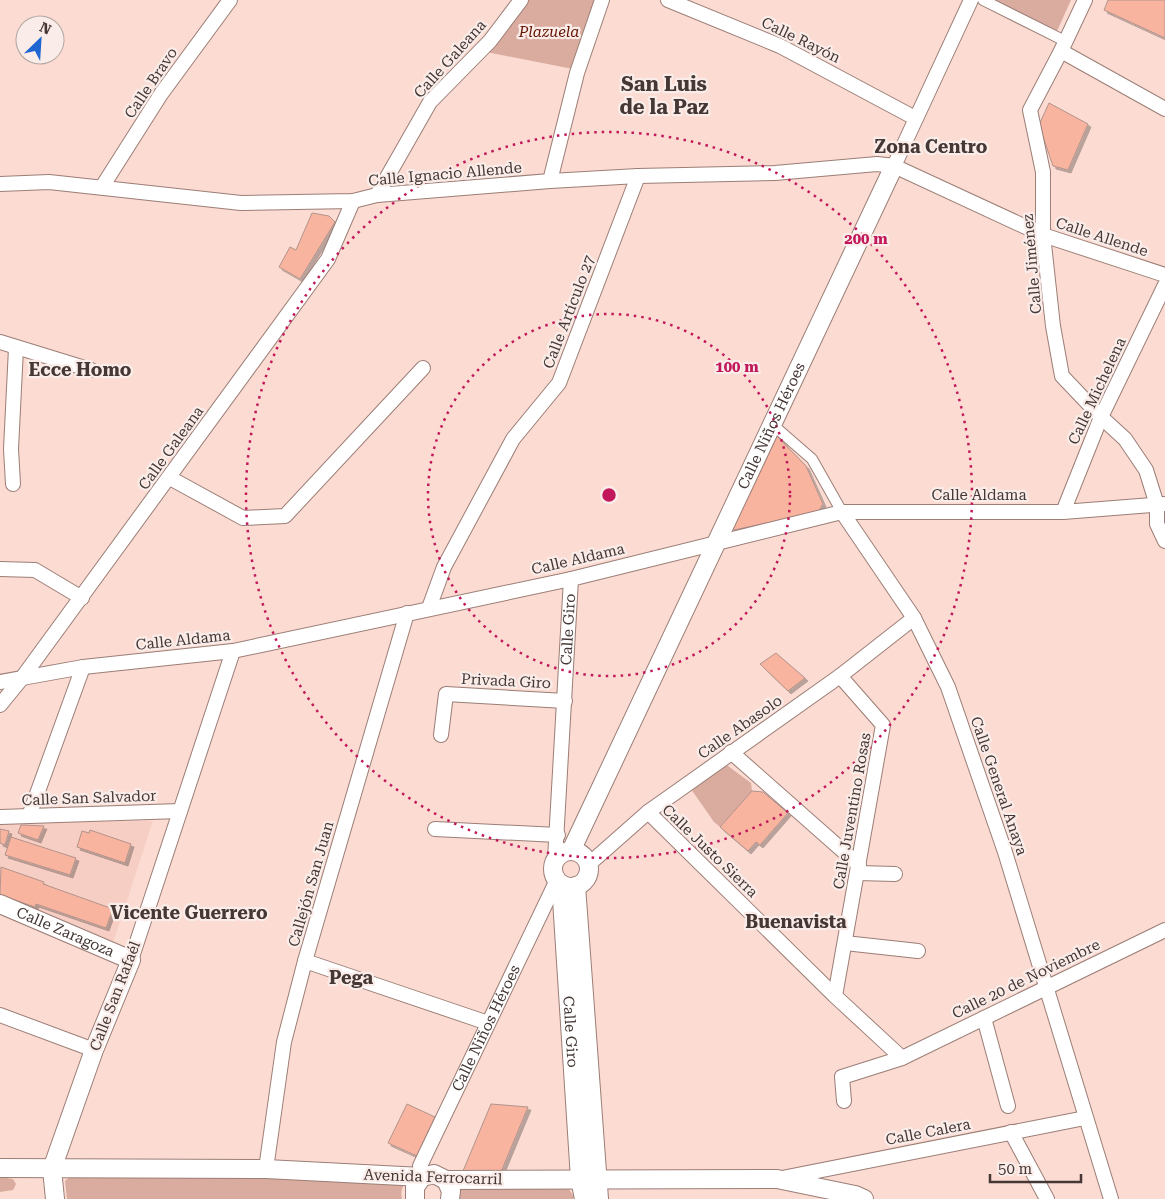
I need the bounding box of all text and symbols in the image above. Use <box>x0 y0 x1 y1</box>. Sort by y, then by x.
street label: Calle Rayón <box>759 13 844 67</box>
north arrow <box>15 15 65 65</box>
street label: Calle Galeana <box>410 16 490 102</box>
text: N <box>37 19 54 38</box>
park label: Plazuela <box>518 23 579 41</box>
street label: Calle Bravo <box>121 44 181 122</box>
district label: San Luis de la Paz <box>619 72 709 119</box>
district label: Zona Centro <box>875 136 988 157</box>
street label: Calle Ignacio Allende <box>368 158 522 190</box>
street label: Calle Jiménez <box>1019 213 1045 315</box>
street label: Calle Allende <box>1054 214 1150 260</box>
text: 200 m <box>844 230 888 248</box>
street label: Calle Artículo 27 <box>539 253 599 371</box>
street label: Calle Michelena <box>1064 335 1130 447</box>
text: 100 m <box>715 358 759 376</box>
district label: Ecce Homo <box>29 359 132 380</box>
street label: Calle Niños Héroes <box>734 360 809 492</box>
street label: Calle Galeana <box>135 403 207 493</box>
centre of rings <box>600 486 618 504</box>
street label: Calle Aldama <box>931 486 1027 504</box>
street label: Calle Aldama <box>530 540 626 578</box>
street label: Calle Giro <box>557 593 579 666</box>
street label: Calle Aldama <box>135 626 231 654</box>
street label: Privada Giro <box>461 670 551 692</box>
street label: Calle Abasolo <box>694 691 786 763</box>
street label: Calle General Anaya <box>967 714 1031 858</box>
street label: Calle Juventino Rosas <box>829 731 875 891</box>
street label: Calle San Salvador <box>21 787 157 809</box>
street label: Calle Justo Sierra <box>658 801 762 901</box>
street label: Callejón San Juan <box>284 819 338 949</box>
district label: Vicente Guerrero <box>110 902 268 923</box>
street label: Calle Zaragoza <box>14 903 117 961</box>
district label: Buenavista <box>745 911 847 932</box>
street label: Calle 20 de Noviembre <box>949 935 1103 1023</box>
street label: Calle San Rafaél <box>86 938 144 1053</box>
street label: Calle Niños Héroes <box>448 962 524 1094</box>
district label: Pega <box>329 967 373 988</box>
street label: Calle Giro <box>559 995 582 1068</box>
street label: Calle Calera <box>884 1115 972 1149</box>
scale bar <box>990 1152 1081 1184</box>
text: 50 m <box>998 1160 1033 1178</box>
street label: Avenida Ferrocarril <box>363 1166 503 1188</box>

